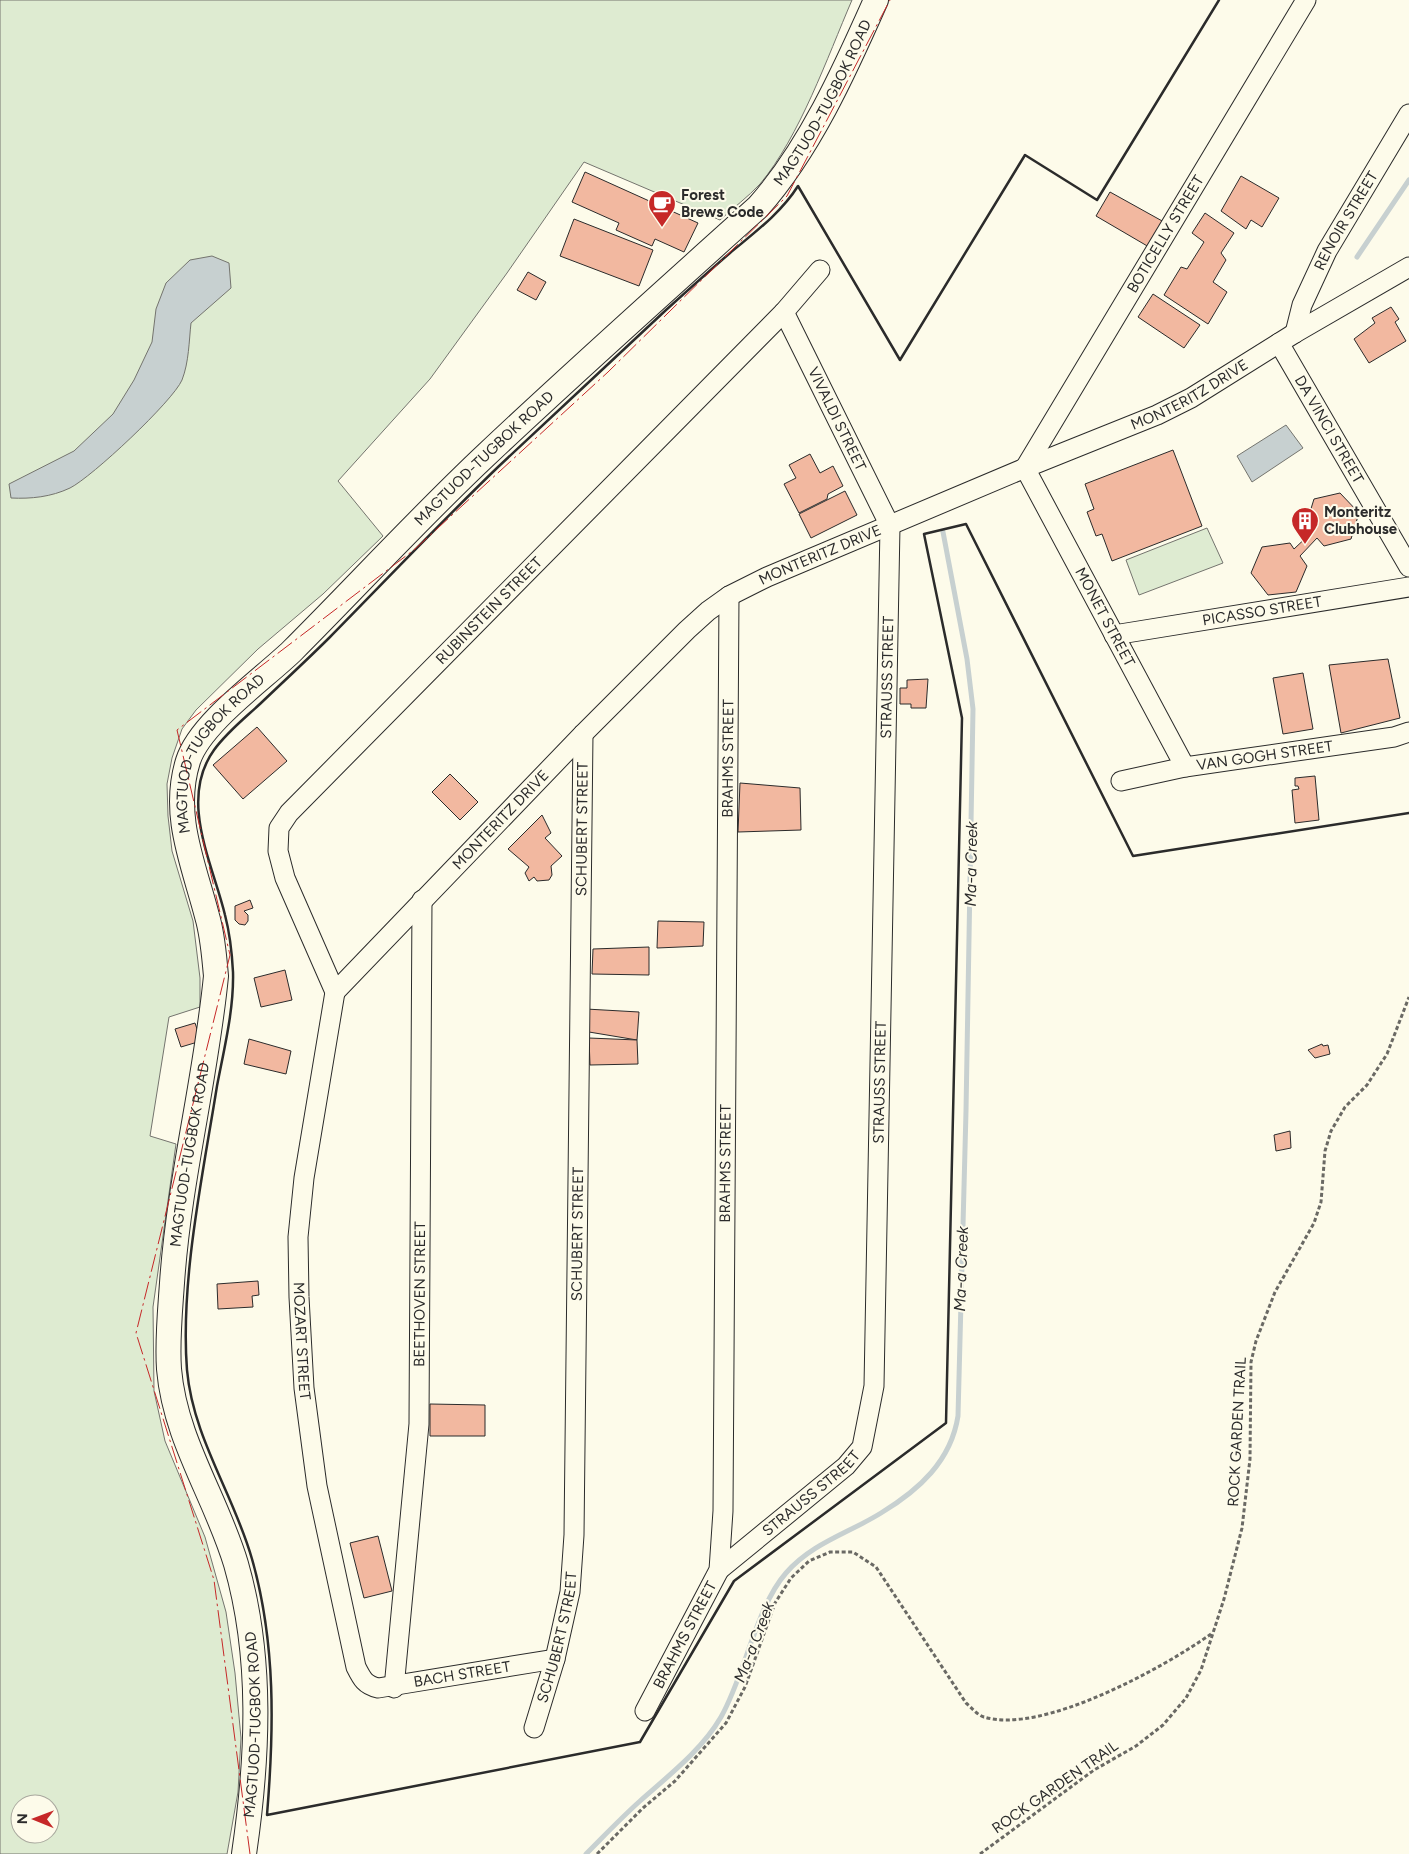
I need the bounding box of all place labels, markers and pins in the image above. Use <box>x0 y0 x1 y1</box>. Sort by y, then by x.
place label: Forest Brews Code <box>681 186 764 221</box>
cafe icon: Forest Brews Code <box>647 189 677 228</box>
place label: Monteritz Clubhouse <box>1324 503 1398 538</box>
building icon: Monteritz Clubhouse <box>1290 506 1320 545</box>

